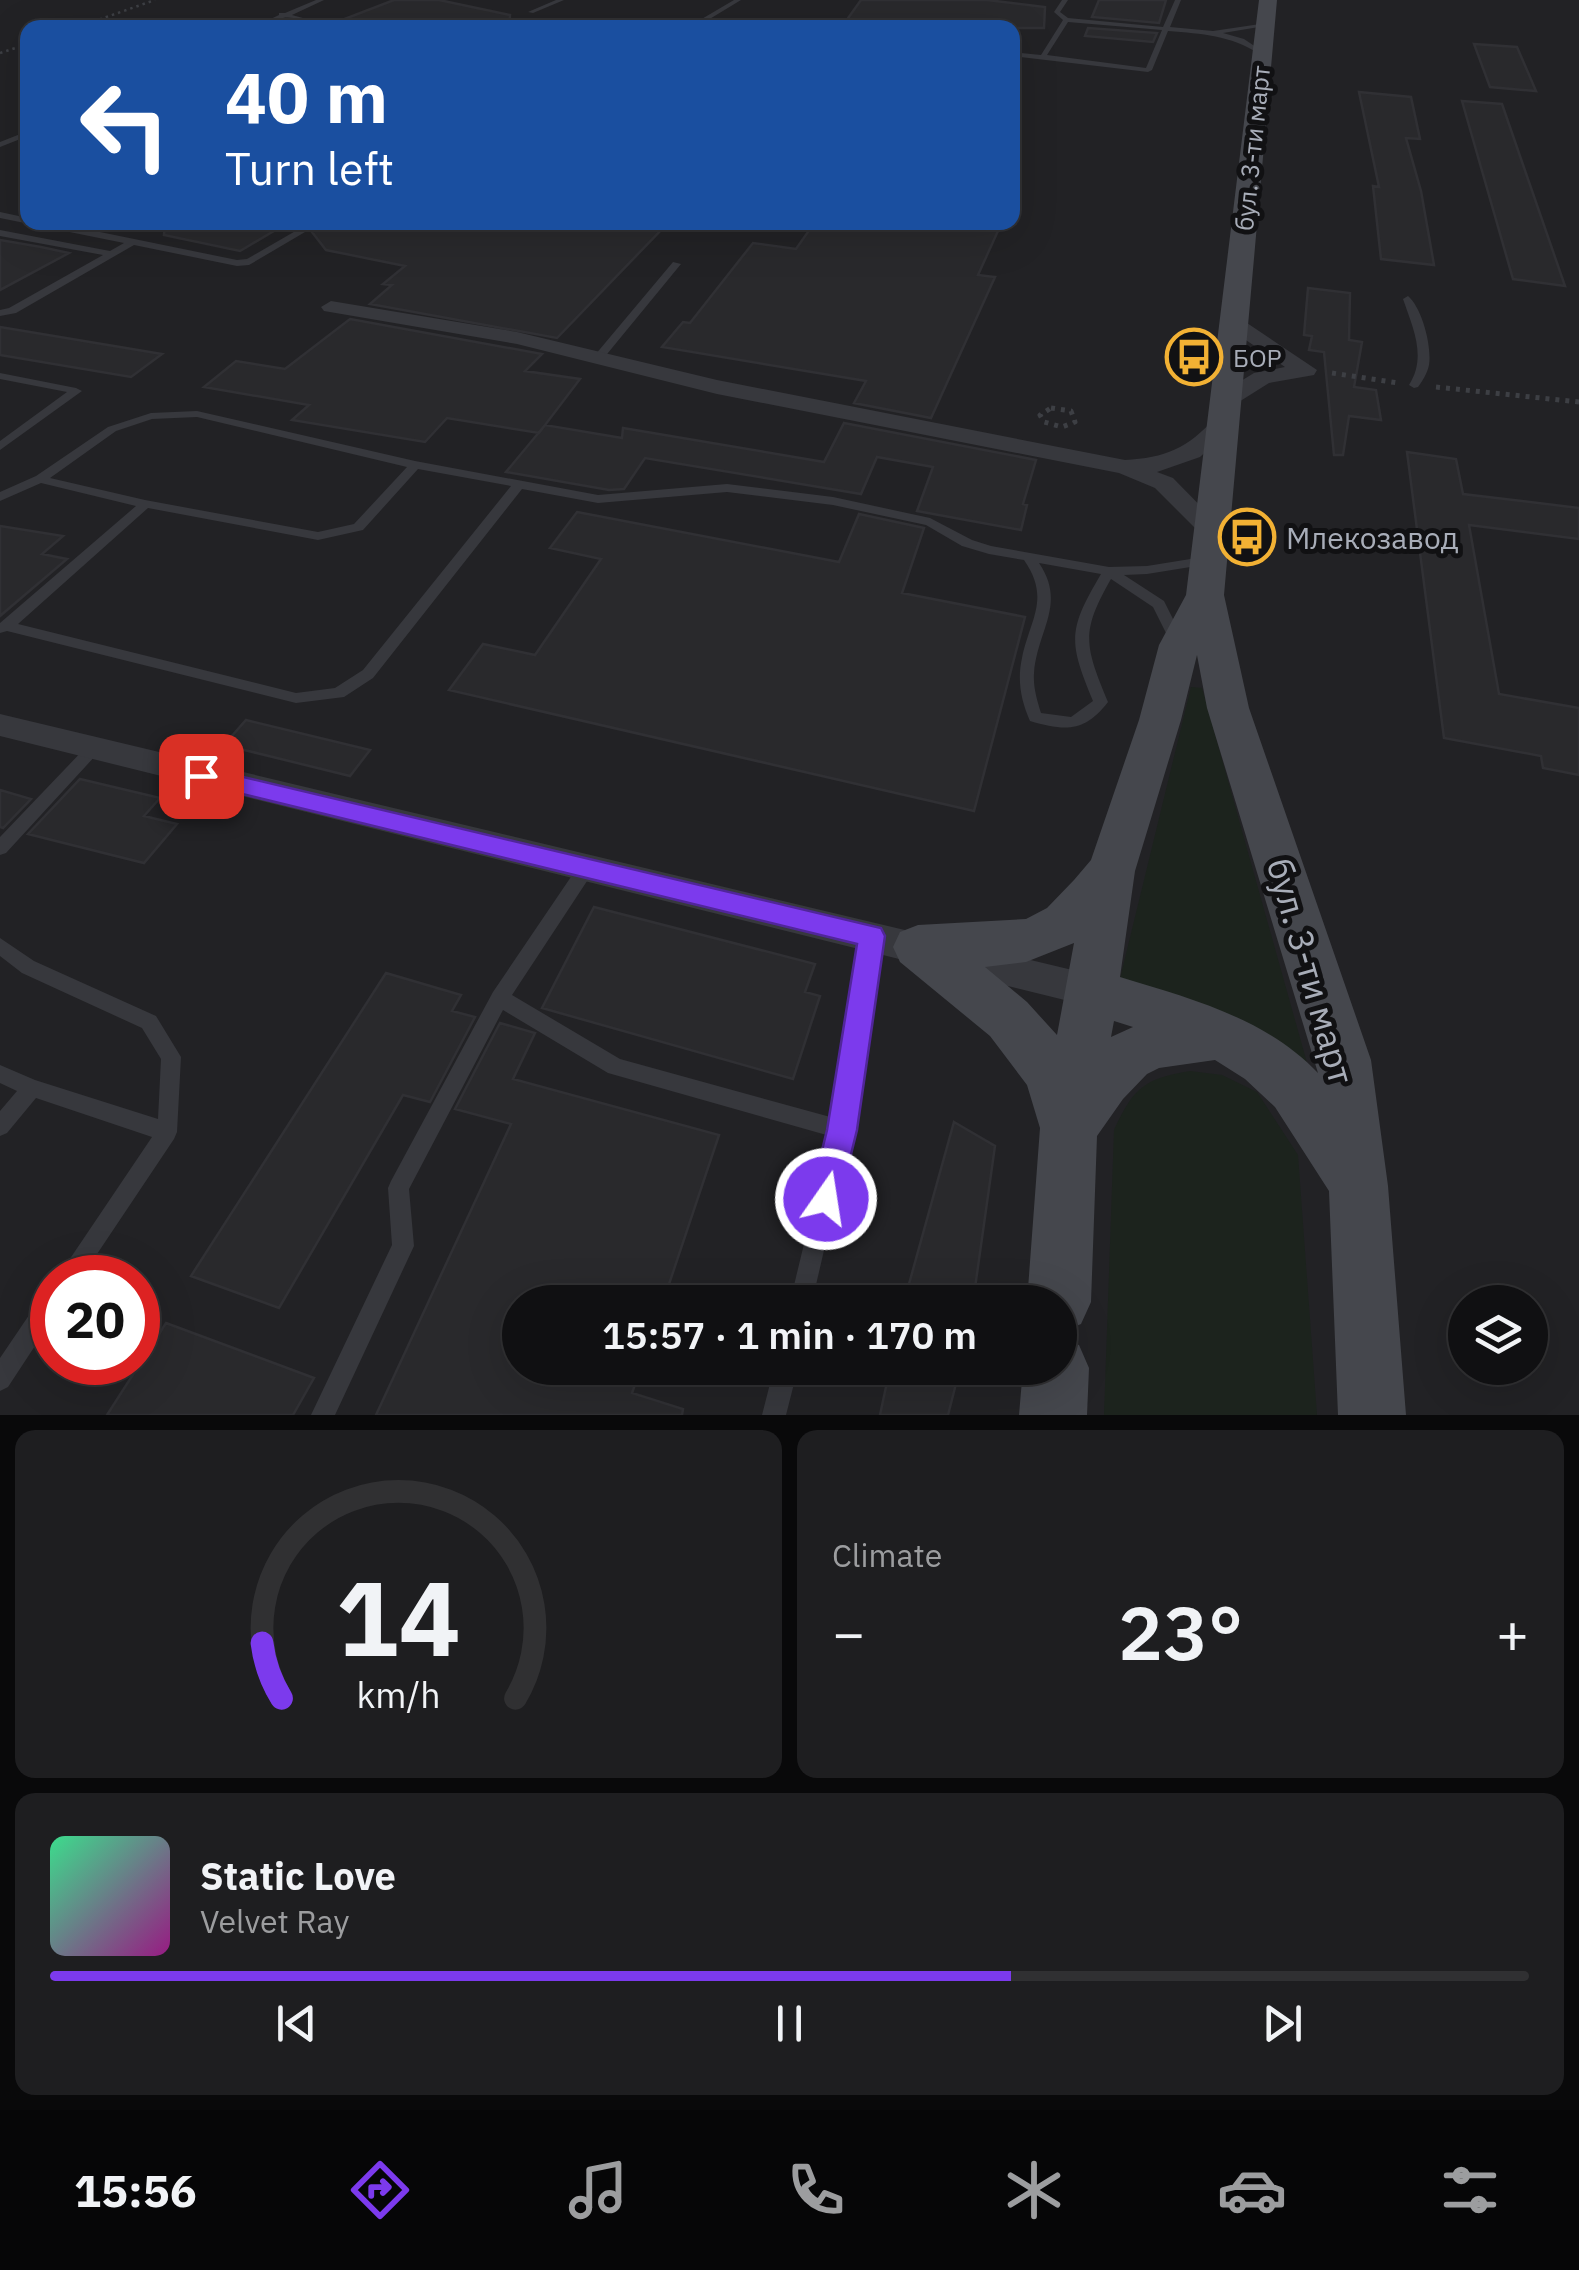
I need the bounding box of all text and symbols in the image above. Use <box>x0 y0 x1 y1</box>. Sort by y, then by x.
text: 40 m <box>225 51 388 142</box>
icon: left <box>60 60 190 190</box>
street label: бул. 3-ти март <box>1227 63 1277 232</box>
text: Turn left <box>225 139 394 197</box>
bus stop icon: БОР <box>1164 327 1224 387</box>
place label: БОР <box>1233 341 1282 374</box>
bus stop icon: Млекозавод <box>1217 507 1277 567</box>
place label: Млекозавод <box>1286 518 1459 557</box>
pin <box>159 734 244 819</box>
icon: arrive <box>174 749 229 804</box>
street label: бул. 3-ти март <box>1257 853 1365 1089</box>
position arrow <box>774 1147 878 1251</box>
speed limit sign: 20 <box>30 1255 160 1385</box>
map controls <box>1448 1285 1548 1385</box>
button: layers <box>1448 1285 1548 1385</box>
text: 15:57 · 1 min · 170 m <box>602 1310 977 1359</box>
text: Climate <box>832 1534 942 1576</box>
text: 14 <box>336 1549 461 1685</box>
text: 23° <box>1118 1583 1243 1681</box>
text: − <box>832 1597 865 1668</box>
text: + <box>1496 1597 1529 1668</box>
text: km/h <box>356 1671 441 1718</box>
text: Static Love <box>200 1851 396 1900</box>
text: Velvet Ray <box>200 1900 349 1942</box>
icon: previous <box>269 1996 324 2051</box>
icon: pause <box>762 1996 817 2051</box>
icon: next <box>1255 1996 1310 2051</box>
icon: directions <box>345 2155 415 2225</box>
icon: music <box>563 2155 633 2225</box>
icon: phone <box>781 2155 851 2225</box>
icon: climate <box>999 2155 1069 2225</box>
icon: car <box>1217 2155 1287 2225</box>
icon: filters <box>1435 2155 1505 2225</box>
text: 15:56 <box>74 2161 197 2219</box>

